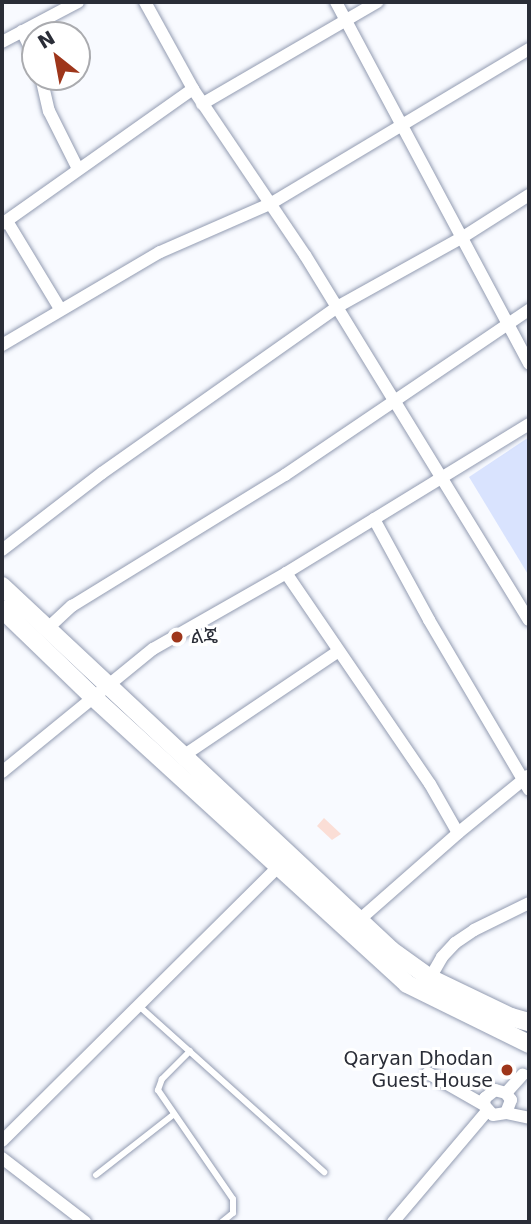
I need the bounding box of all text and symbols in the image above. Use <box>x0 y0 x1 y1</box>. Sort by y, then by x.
north arrow <box>21 21 91 91</box>
text: N <box>34 26 59 53</box>
place label: ልጄ <box>191 626 218 648</box>
marker: ልጄ <box>169 629 185 645</box>
place label: Qaryan Dhodan Guest House <box>344 1048 493 1092</box>
marker: Qaryan Dhodan Guest House <box>499 1062 515 1078</box>

